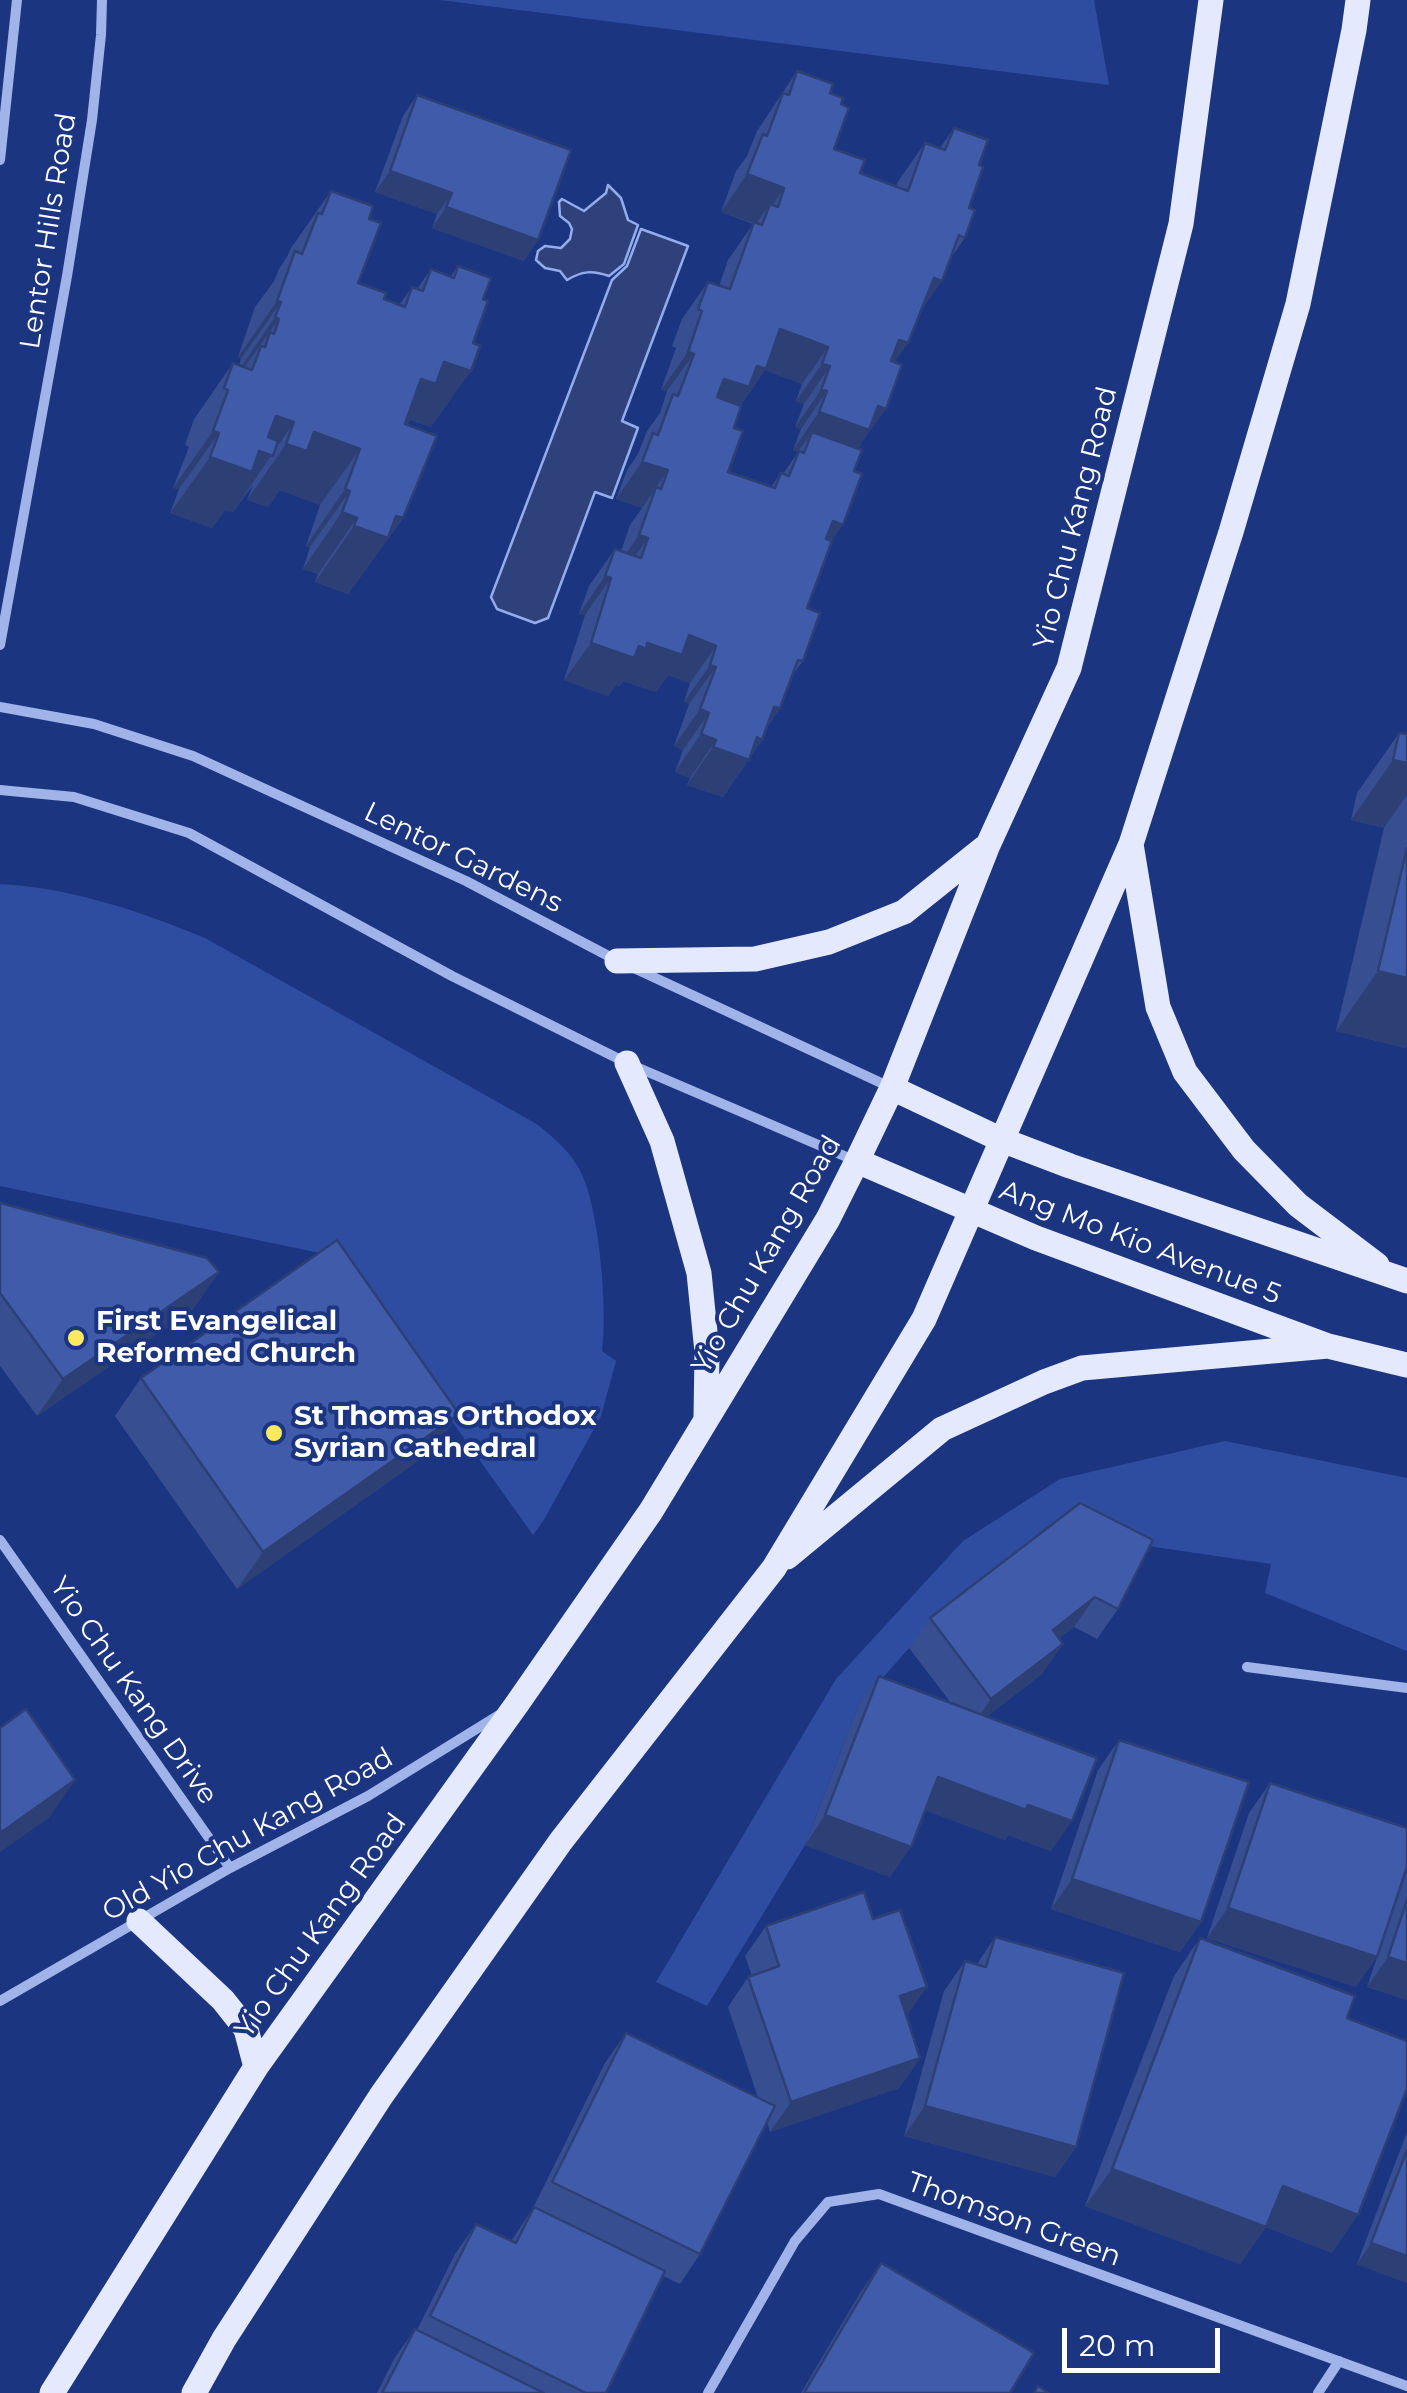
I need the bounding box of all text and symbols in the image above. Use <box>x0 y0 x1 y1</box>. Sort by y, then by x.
street label: Lentor Hills Road <box>14 111 84 351</box>
street label: Yio Chu Kang Road <box>1027 383 1125 653</box>
street label: Lentor Gardens <box>358 795 568 921</box>
street label: Yio Chu Kang Road <box>685 1130 849 1380</box>
street label: Ang Mo Kio Avenue 5 <box>995 1174 1285 1312</box>
place label: First Evangelical Reformed Church <box>96 1305 356 1371</box>
marker: First Evangelical Reformed Church <box>65 1327 87 1349</box>
place label: St Thomas Orthodox Syrian Cathedral <box>294 1400 597 1466</box>
marker: St Thomas Orthodox Syrian Cathedral <box>263 1422 285 1444</box>
street label: Yio Chu Kang Drive <box>42 1571 224 1811</box>
street label: Old Yio Chu Kang Road <box>97 1741 399 1929</box>
street label: Yio Chu Kang Road <box>228 1807 414 2045</box>
street label: Thomson Green <box>903 2166 1125 2274</box>
scale bar <box>1067 2308 1224 2370</box>
text: 20 m <box>1079 2327 1156 2364</box>

